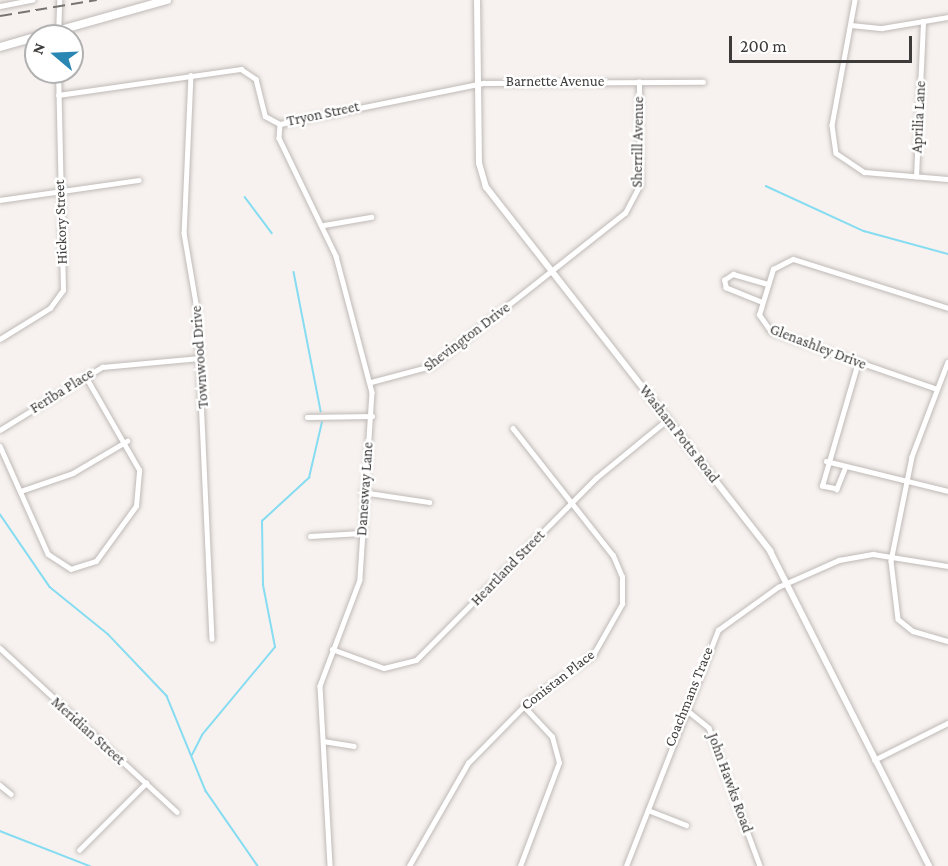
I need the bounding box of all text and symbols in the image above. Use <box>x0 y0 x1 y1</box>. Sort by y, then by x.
north arrow <box>24 24 84 84</box>
scale bar <box>732 24 915 62</box>
text: 200 m <box>740 36 787 56</box>
text: N <box>29 41 48 57</box>
street label: Barnette Avenue <box>506 73 604 91</box>
street label: Aprilia Lane <box>908 80 930 154</box>
street label: Sherrill Avenue <box>628 96 648 188</box>
street label: Tryon Street <box>285 98 361 130</box>
street label: Hickory Street <box>51 179 71 265</box>
street label: Shevington Drive <box>420 299 514 375</box>
street label: Townwood Drive <box>187 305 213 409</box>
street label: Glenashley Drive <box>767 320 869 374</box>
street label: Feriba Place <box>27 364 97 418</box>
street label: Washam Potts Road <box>635 381 723 487</box>
street label: Danesway Lane <box>353 441 377 537</box>
street label: Heartland Street <box>467 526 549 610</box>
street label: Coachmans Trace <box>661 644 717 750</box>
street label: Conistan Place <box>518 646 598 714</box>
street label: Meridian Street <box>47 693 129 769</box>
street label: John Hawks Road <box>704 731 756 835</box>

